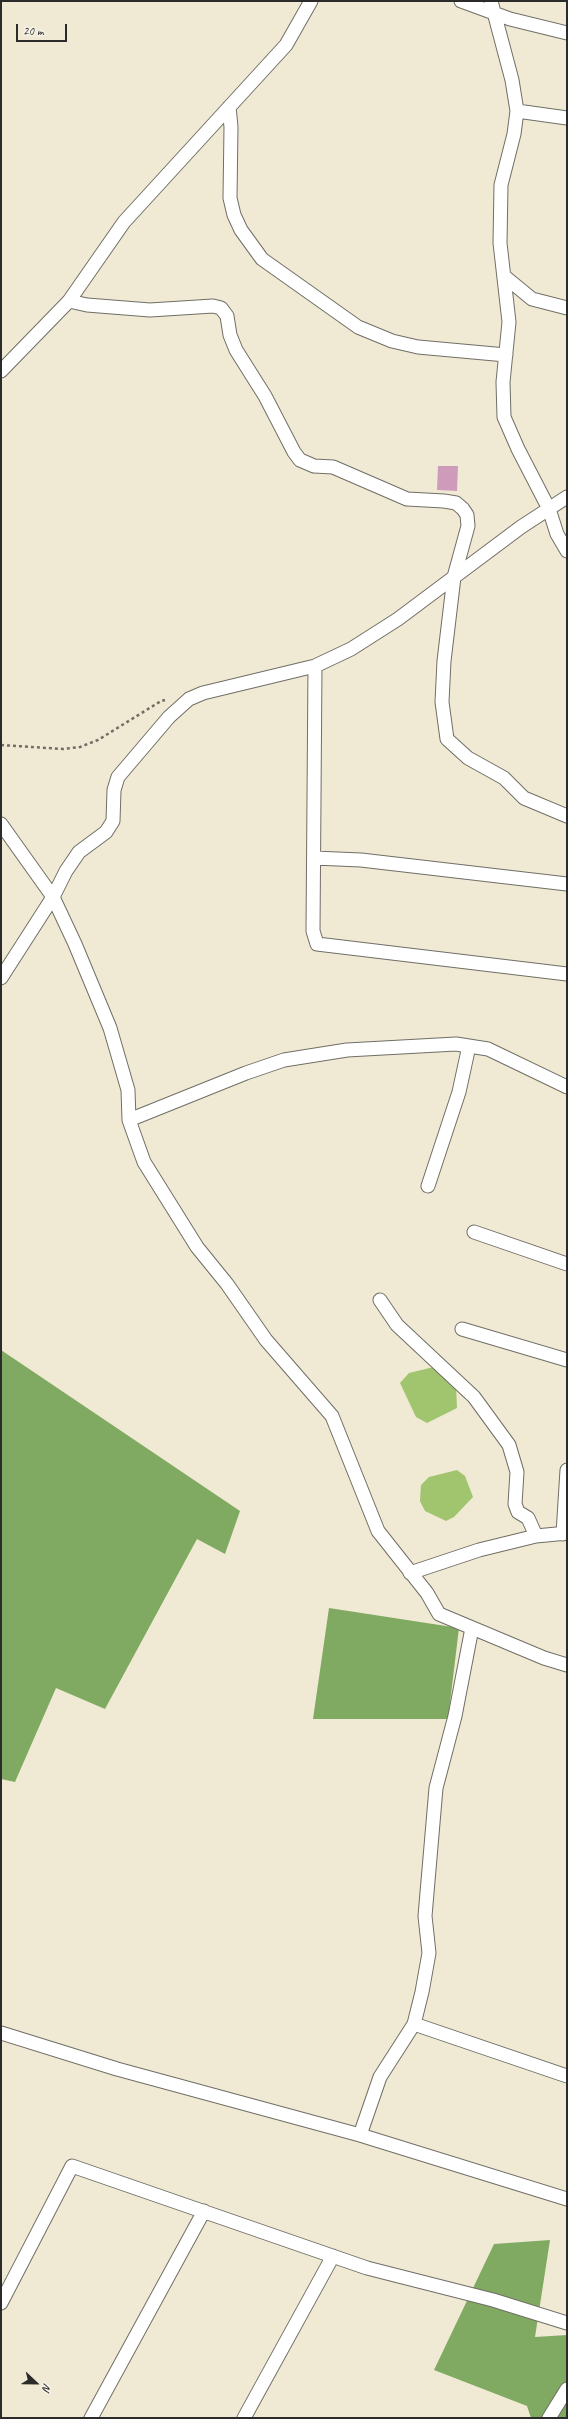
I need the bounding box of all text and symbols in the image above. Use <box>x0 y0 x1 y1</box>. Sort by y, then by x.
scale bar <box>18 16 69 42</box>
text: 20 m <box>23 23 43 39</box>
north arrow <box>16 2363 56 2403</box>
text: N <box>39 2382 55 2393</box>

